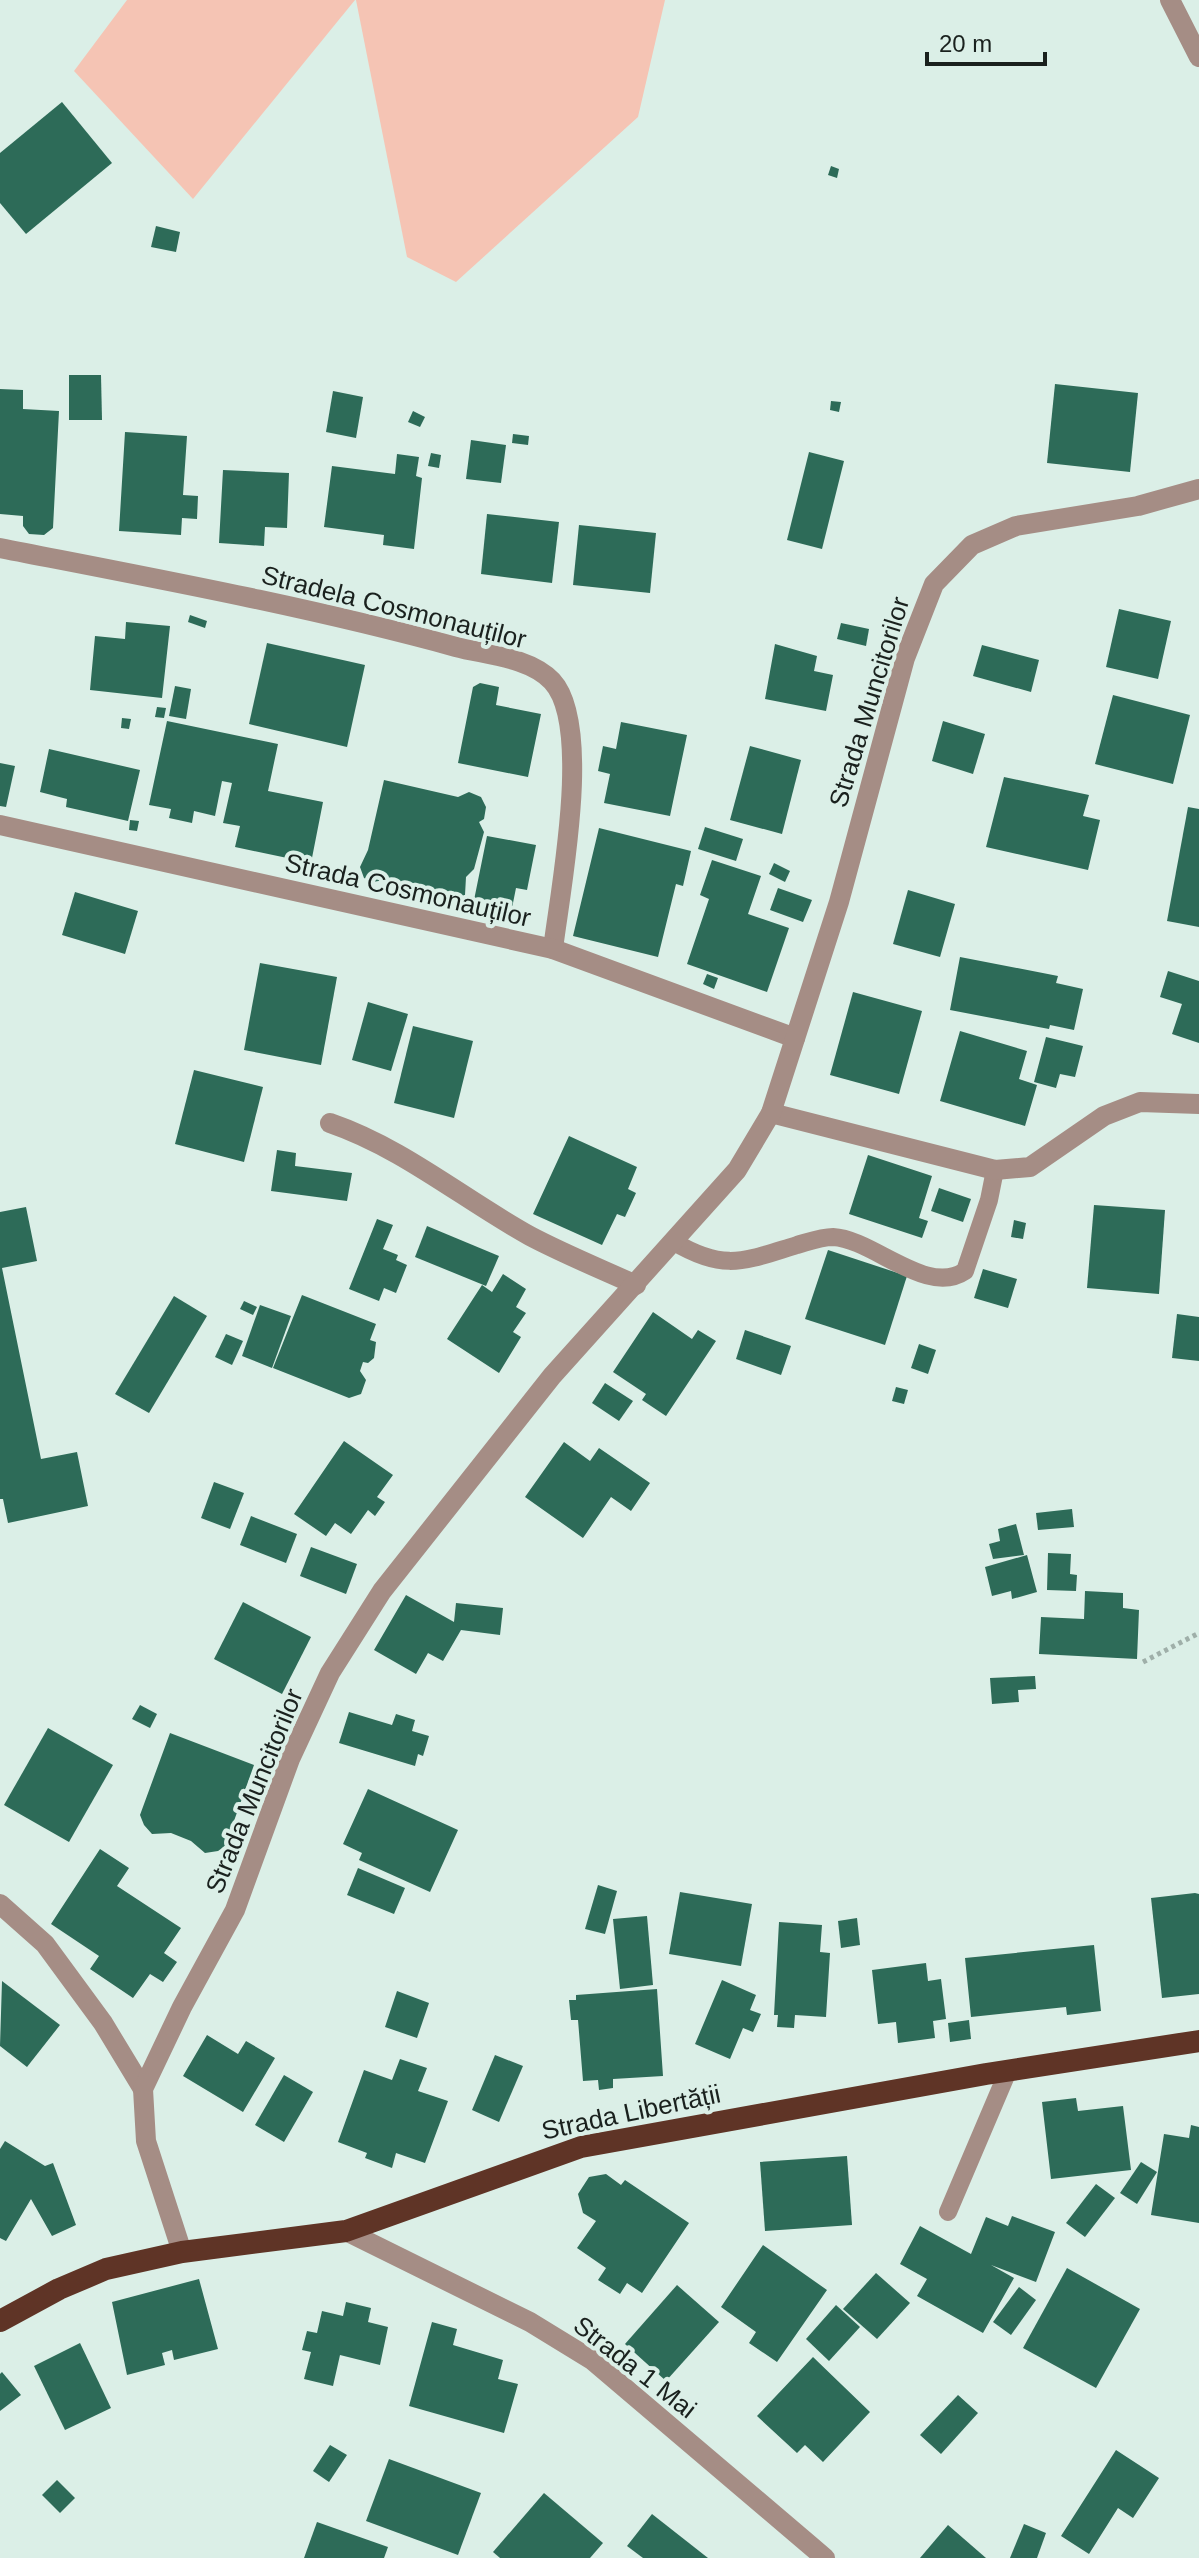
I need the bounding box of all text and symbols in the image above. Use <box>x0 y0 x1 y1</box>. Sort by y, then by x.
scale bar <box>927 16 1045 66</box>
text: 20 m <box>939 30 992 57</box>
street label: Stradela Cosmonauților <box>259 560 530 654</box>
street label: Strada Muncitorilor <box>823 593 915 811</box>
street label: Strada Cosmonauților <box>282 847 534 933</box>
street label: Strada Muncitorilor <box>199 1684 309 1898</box>
street label: Strada Libertății <box>539 2078 723 2146</box>
street label: Strada 1 Mai <box>568 2310 702 2424</box>

